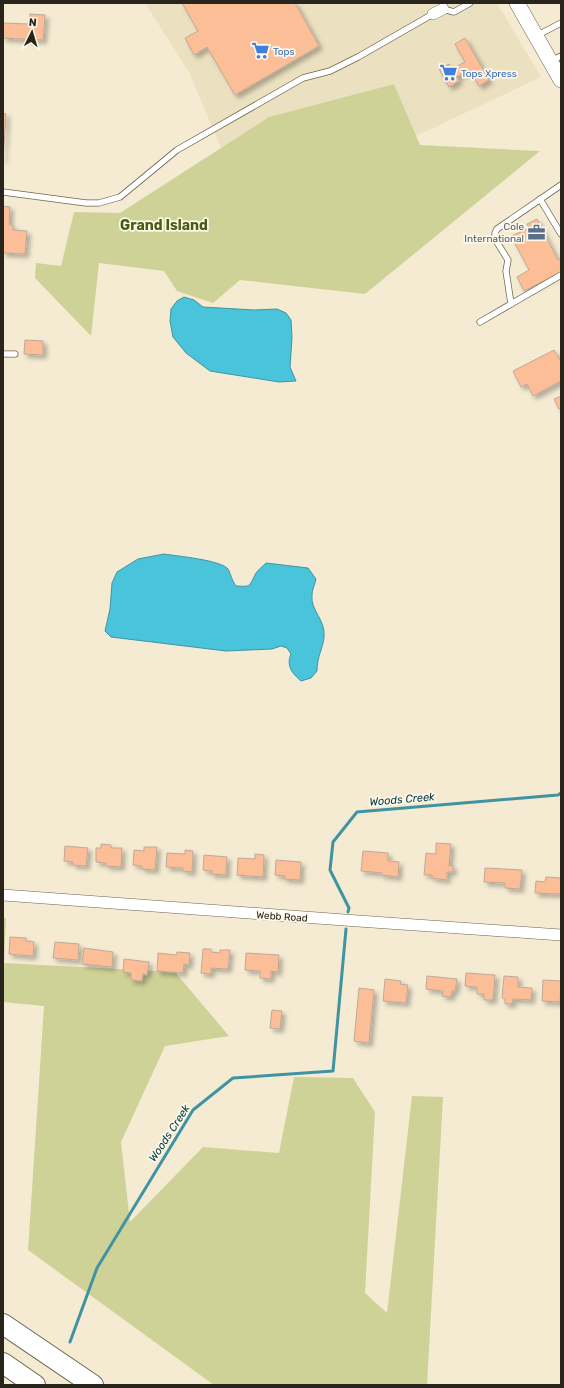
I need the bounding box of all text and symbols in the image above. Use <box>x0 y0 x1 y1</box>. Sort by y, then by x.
north arrow <box>12 12 52 52</box>
text: N <box>28 16 37 29</box>
supermarket icon: Tops <box>250 41 270 61</box>
place label: Tops <box>273 46 295 58</box>
supermarket icon: Tops Xpress <box>438 63 458 83</box>
place label: Tops Xpress <box>461 68 517 80</box>
district label: Grand Island <box>120 217 208 234</box>
place label: Cole International <box>464 221 524 245</box>
office icon: Cole International <box>527 222 547 242</box>
water label: Woods Creek <box>369 790 436 809</box>
street label: Webb Road <box>256 909 308 925</box>
water label: Woods Creek <box>146 1102 193 1164</box>

